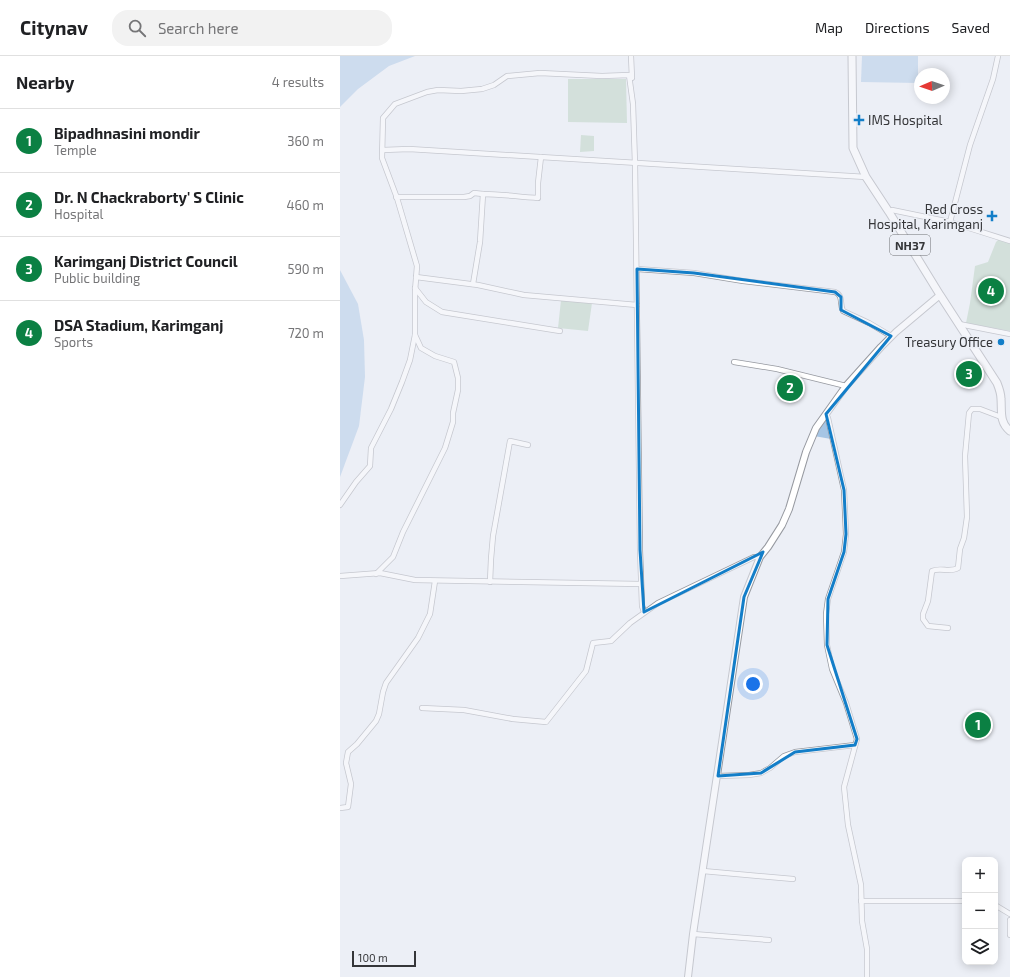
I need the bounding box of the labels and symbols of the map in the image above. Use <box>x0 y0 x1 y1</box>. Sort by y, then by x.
north arrow <box>914 68 950 104</box>
place label: IMS Hospital <box>868 112 943 128</box>
marker: IMS Hospital <box>853 114 865 126</box>
place label: Red Cross Hospital, Karimganj <box>868 201 983 232</box>
marker: Red Cross Hospital, Karimganj <box>986 210 998 222</box>
road number: NH37 <box>890 235 930 255</box>
pin: 4 <box>978 276 1004 306</box>
place label: Treasury Office <box>905 334 993 350</box>
marker: Treasury Office <box>996 337 1006 347</box>
pin: 3 <box>956 359 982 389</box>
pin: 2 <box>777 373 803 403</box>
your location <box>743 674 763 694</box>
pin: 1 <box>965 710 991 740</box>
scale bar <box>352 949 416 968</box>

